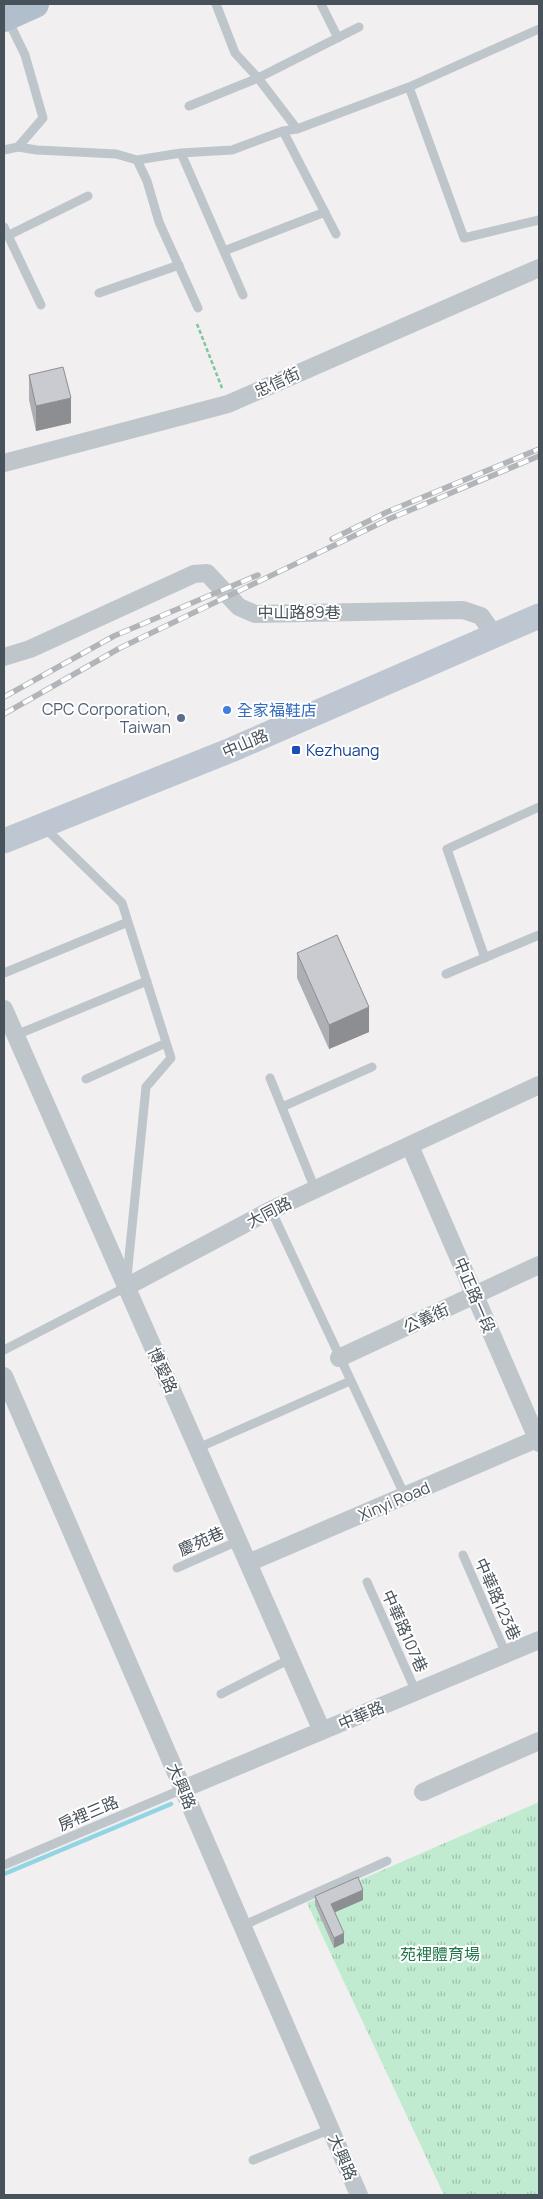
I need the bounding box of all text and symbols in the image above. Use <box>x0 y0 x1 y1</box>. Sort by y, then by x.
street label: 忠信街 <box>251 362 303 402</box>
street label: 中山路89巷 <box>257 601 341 623</box>
place label: CPC Corporation, Taiwan <box>42 698 171 738</box>
place label: 全家福鞋店 <box>237 699 317 721</box>
marker: 全家福鞋店 <box>221 704 233 716</box>
marker: CPC Corporation, Taiwan <box>175 712 187 724</box>
street label: 中山路 <box>219 723 271 763</box>
place label: Kezhuang <box>306 739 380 761</box>
marker: Kezhuang <box>290 744 302 756</box>
street label: 大同路 <box>243 1191 295 1233</box>
street label: 中正路一段 <box>449 1254 501 1336</box>
street label: 公義街 <box>400 1298 452 1338</box>
street label: 博愛路 <box>143 1344 183 1396</box>
street label: Xinyi Road <box>355 1476 433 1526</box>
street label: 慶苑巷 <box>175 1521 227 1561</box>
street label: 中華路123巷 <box>470 1554 526 1644</box>
street label: 中華路107巷 <box>377 1586 433 1676</box>
street label: 中華路 <box>335 1695 387 1735</box>
street label: 大興路 <box>162 1760 202 1812</box>
street label: 房裡三路 <box>54 1790 122 1836</box>
park label: 苑裡體育場 <box>400 1943 480 1965</box>
street label: 大興路 <box>323 2131 363 2183</box>

